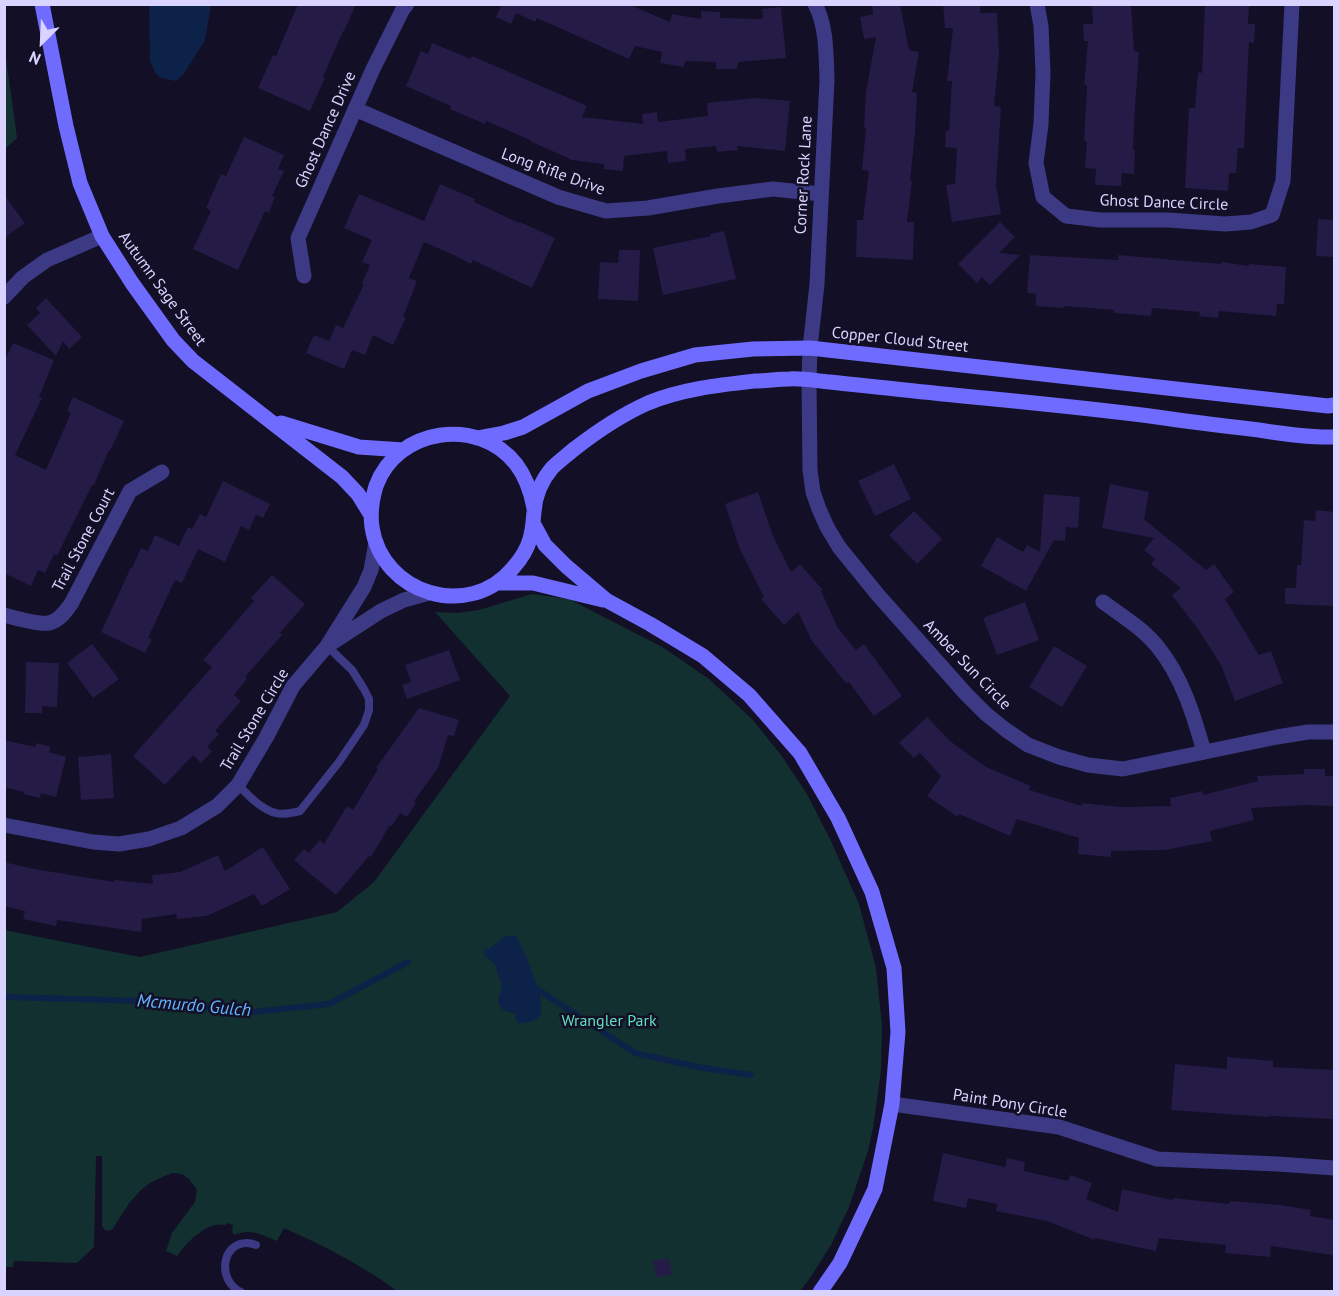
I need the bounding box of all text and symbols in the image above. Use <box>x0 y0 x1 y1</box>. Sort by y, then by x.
north arrow <box>12 12 72 72</box>
text: N <box>26 47 44 70</box>
street label: Ghost Dance Drive <box>292 69 360 191</box>
street label: Corner Rock Lane <box>791 115 817 235</box>
street label: Long Rifle Drive <box>499 144 607 200</box>
street label: Ghost Dance Circle <box>1099 191 1229 215</box>
street label: Autumn Sage Street <box>114 228 210 350</box>
street label: Copper Cloud Street <box>831 323 969 357</box>
street label: Trail Stone Court <box>49 485 119 595</box>
street label: Amber Sun Circle <box>919 616 1015 714</box>
street label: Trail Stone Circle <box>217 665 293 775</box>
water label: Mcmurdo Gulch <box>136 990 252 1022</box>
park label: Wrangler Park <box>561 1011 657 1031</box>
street label: Paint Pony Circle <box>952 1085 1068 1123</box>

